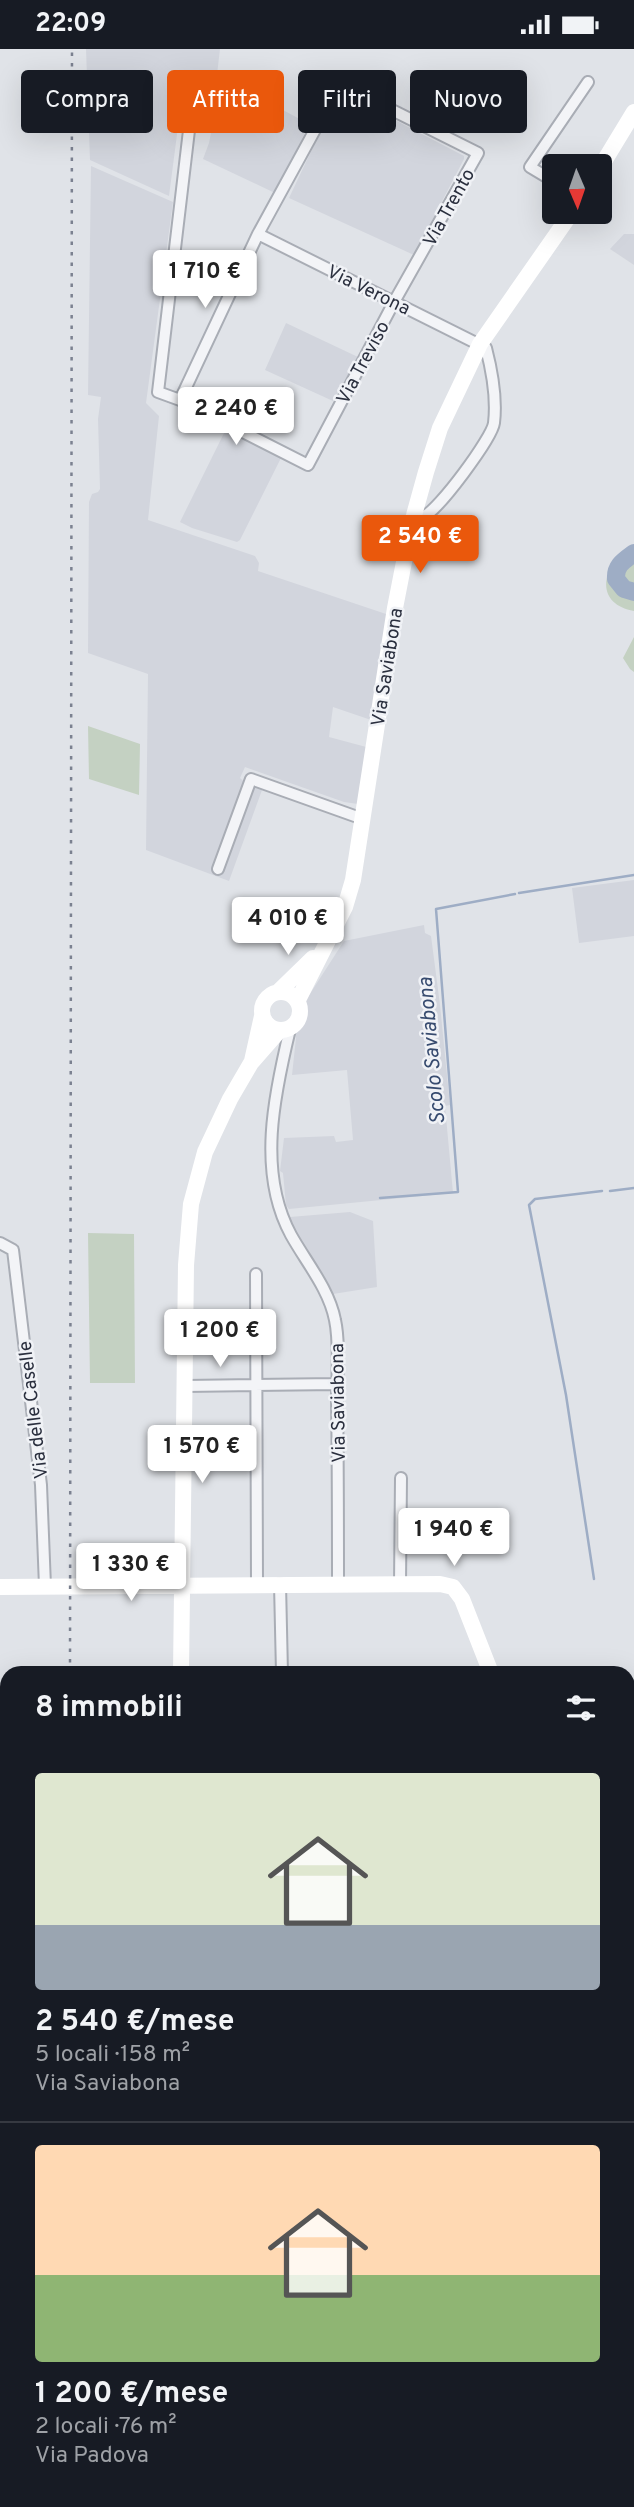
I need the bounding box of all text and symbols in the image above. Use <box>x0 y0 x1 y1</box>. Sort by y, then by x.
text: 22:09 <box>35 8 106 41</box>
chip: Compra <box>21 70 153 133</box>
chip: Affitta <box>167 70 284 133</box>
chip: Filtri <box>298 70 396 133</box>
chip: Nuovo <box>410 70 527 133</box>
north arrow <box>542 154 612 224</box>
map controls <box>542 154 612 224</box>
street label: Via Trento <box>418 165 481 251</box>
pin: 1 710 € <box>140 251 270 310</box>
text: 1 710 € <box>169 258 241 287</box>
street label: Via Verona <box>322 260 414 321</box>
street label: Via Treviso <box>332 317 396 409</box>
pin: 2 240 € <box>171 387 301 447</box>
text: 2 240 € <box>194 395 278 424</box>
pin: 2 540 € <box>355 515 485 575</box>
text: 2 540 € <box>378 523 462 552</box>
street label: Via Saviabona <box>367 606 409 728</box>
pin: 4 010 € <box>223 897 353 957</box>
text: 4 010 € <box>248 905 328 934</box>
water label: Scolo Saviabona <box>413 976 452 1126</box>
pin: 1 200 € <box>155 1309 285 1369</box>
text: 1 200 € <box>180 1317 260 1346</box>
street label: Via delle Caselle <box>14 1339 54 1480</box>
street label: Via Saviabona <box>326 1343 352 1463</box>
pin: 1 570 € <box>137 1425 267 1485</box>
text: 1 570 € <box>164 1433 240 1462</box>
pin: 1 940 € <box>389 1509 519 1568</box>
text: 1 940 € <box>414 1516 494 1545</box>
pin: 1 330 € <box>66 1543 196 1603</box>
text: 1 330 € <box>92 1551 170 1580</box>
icon: filters <box>562 1689 600 1727</box>
text: 8 immobili <box>35 1690 183 1727</box>
icon: home <box>255 1818 381 1944</box>
text: 2 540 €/mese <box>35 2004 235 2041</box>
text: 5 locali · 158 m² <box>35 2041 190 2070</box>
text: Via Saviabona <box>35 2070 180 2099</box>
icon: home <box>255 2190 381 2316</box>
text: 1 200 €/mese <box>35 2376 228 2413</box>
text: 2 locali · 76 m² <box>35 2413 177 2442</box>
text: Via Padova <box>35 2442 149 2471</box>

